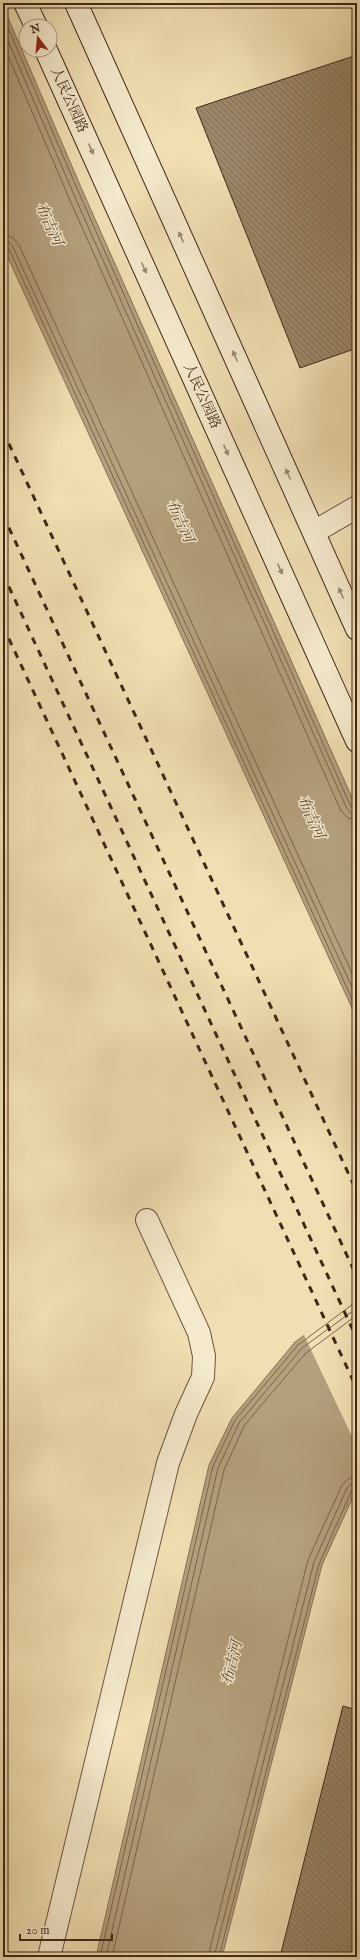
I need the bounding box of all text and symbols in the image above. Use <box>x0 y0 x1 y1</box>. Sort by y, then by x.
north arrow <box>18 18 58 58</box>
text: N <box>28 21 42 38</box>
street label: 人民公园路 <box>47 64 91 136</box>
one-way arrow <box>88 144 94 155</box>
water label: 布吉河 <box>31 200 68 251</box>
one-way arrow <box>178 231 184 243</box>
one-way arrow <box>141 262 148 274</box>
one-way arrow <box>232 350 238 361</box>
street label: 人民公园路 <box>180 360 224 432</box>
one-way arrow <box>224 445 230 457</box>
one-way arrow <box>285 469 291 480</box>
water label: 布吉河 <box>162 497 199 548</box>
one-way arrow <box>277 563 283 575</box>
one-way arrow <box>338 587 344 599</box>
water label: 布吉河 <box>293 793 330 844</box>
water label: 布吉河 <box>217 1636 247 1687</box>
scale bar <box>20 1916 112 1942</box>
text: 20 m <box>26 1923 49 1938</box>

